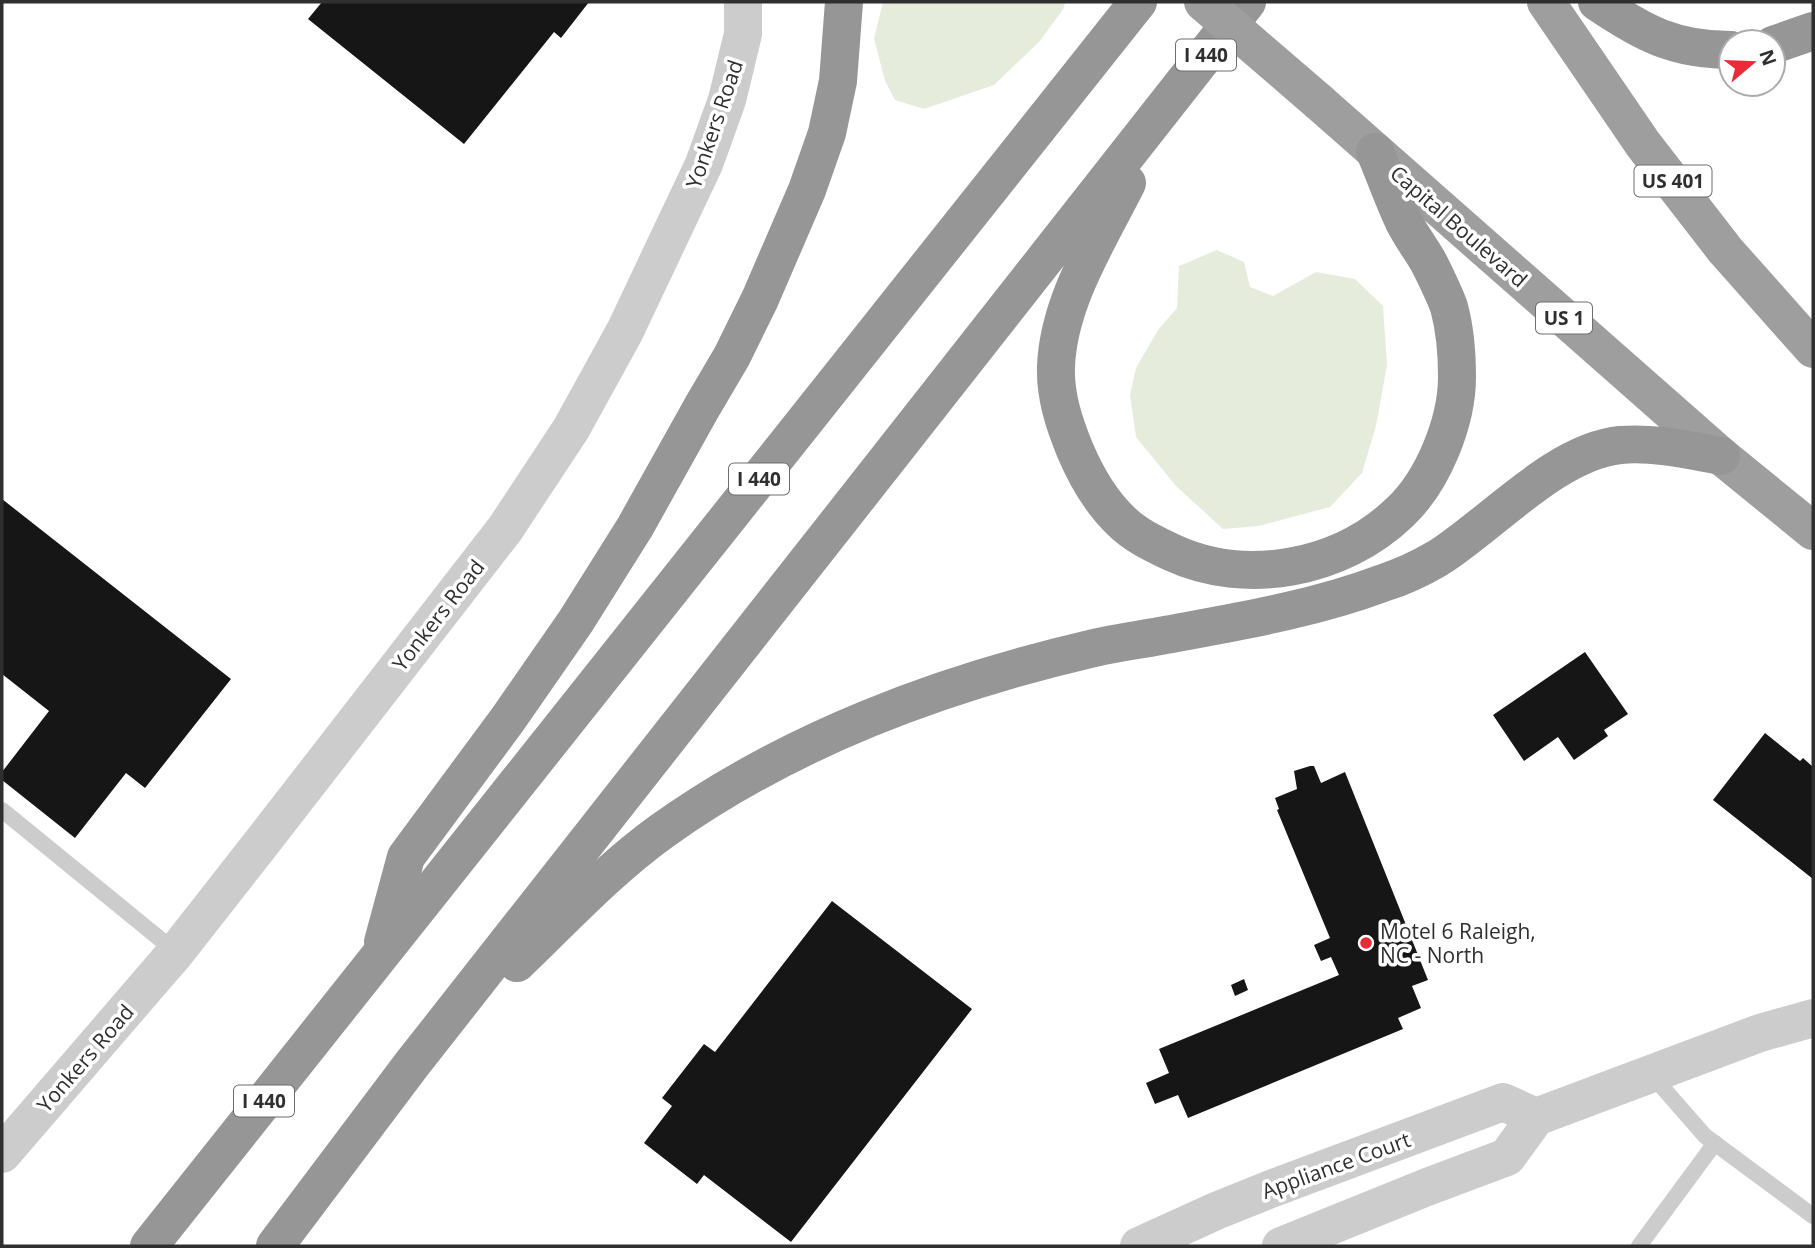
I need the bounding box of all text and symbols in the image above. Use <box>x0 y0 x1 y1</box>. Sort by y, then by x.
north arrow <box>1717 28 1787 98</box>
road number: I 440 <box>1176 40 1236 70</box>
text: N <box>1753 46 1783 69</box>
street label: Yonkers Road <box>679 56 749 192</box>
street label: Capital Boulevard <box>1385 159 1533 293</box>
road number: US 401 <box>1634 166 1712 196</box>
road number: US 1 <box>1536 302 1592 334</box>
road number: I 440 <box>729 464 789 494</box>
street label: Yonkers Road <box>386 553 490 677</box>
place label: Motel 6 Raleigh, NC - North <box>1380 917 1536 969</box>
marker: Motel 6 Raleigh, NC - North <box>1358 935 1374 951</box>
street label: Yonkers Road <box>30 998 140 1118</box>
road number: I 440 <box>234 1086 294 1116</box>
street label: Appliance Court <box>1258 1125 1414 1205</box>

